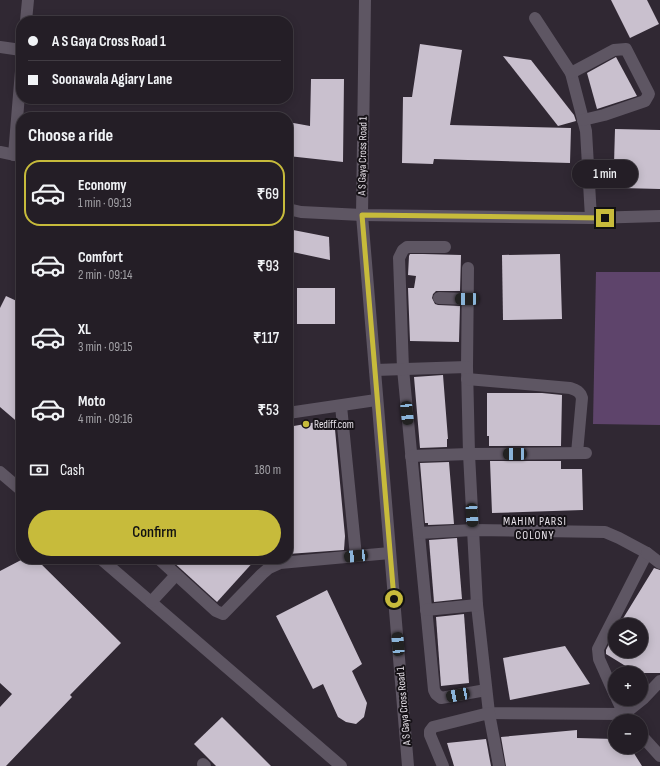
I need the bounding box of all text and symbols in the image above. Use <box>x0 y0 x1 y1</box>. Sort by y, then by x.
text: A S Gaya Cross Road 1 <box>52 32 166 51</box>
text: Soonawala Agiary Lane <box>52 70 172 89</box>
street label: A S Gaya Cross Road 1 <box>355 116 370 197</box>
text: Choose a ride <box>28 125 113 146</box>
callout: 1 min <box>572 160 638 188</box>
text: 1 min <box>593 166 617 182</box>
icon: car <box>30 175 66 211</box>
text: Economy <box>78 176 127 195</box>
text: ₹69 <box>257 185 279 204</box>
text: 1 min · 09:13 <box>78 195 132 211</box>
route end <box>596 209 614 227</box>
icon: car <box>30 247 66 283</box>
text: Comfort <box>78 248 123 267</box>
text: ₹93 <box>257 257 279 276</box>
text: 2 min · 09:14 <box>78 267 132 283</box>
car <box>455 293 479 305</box>
icon: car <box>30 319 66 355</box>
text: XL <box>78 320 91 339</box>
text: ₹117 <box>253 329 279 348</box>
text: 3 min · 09:15 <box>78 339 132 355</box>
icon: car <box>30 391 66 427</box>
text: Moto <box>78 392 105 411</box>
car <box>400 400 414 426</box>
text: ₹53 <box>258 401 279 420</box>
text: 4 min · 09:16 <box>78 411 133 427</box>
place label: Rediff.com <box>314 418 354 431</box>
marker: Rediff.com <box>301 419 311 429</box>
car <box>503 448 527 460</box>
icon: cash <box>28 459 50 481</box>
text: Cash <box>60 461 85 480</box>
text: 180 m <box>255 462 281 478</box>
car <box>465 503 479 527</box>
button: Confirm <box>28 510 281 556</box>
district label: MAHIM PARSI COLONY <box>503 514 567 543</box>
car <box>344 549 368 563</box>
route start <box>385 590 403 608</box>
map controls <box>608 618 648 754</box>
button: layers <box>608 618 648 658</box>
car <box>391 632 405 656</box>
street label: A S Gaya Cross Road 1 <box>394 666 413 747</box>
button: + <box>608 666 648 706</box>
car <box>445 687 471 703</box>
button: − <box>608 714 648 754</box>

